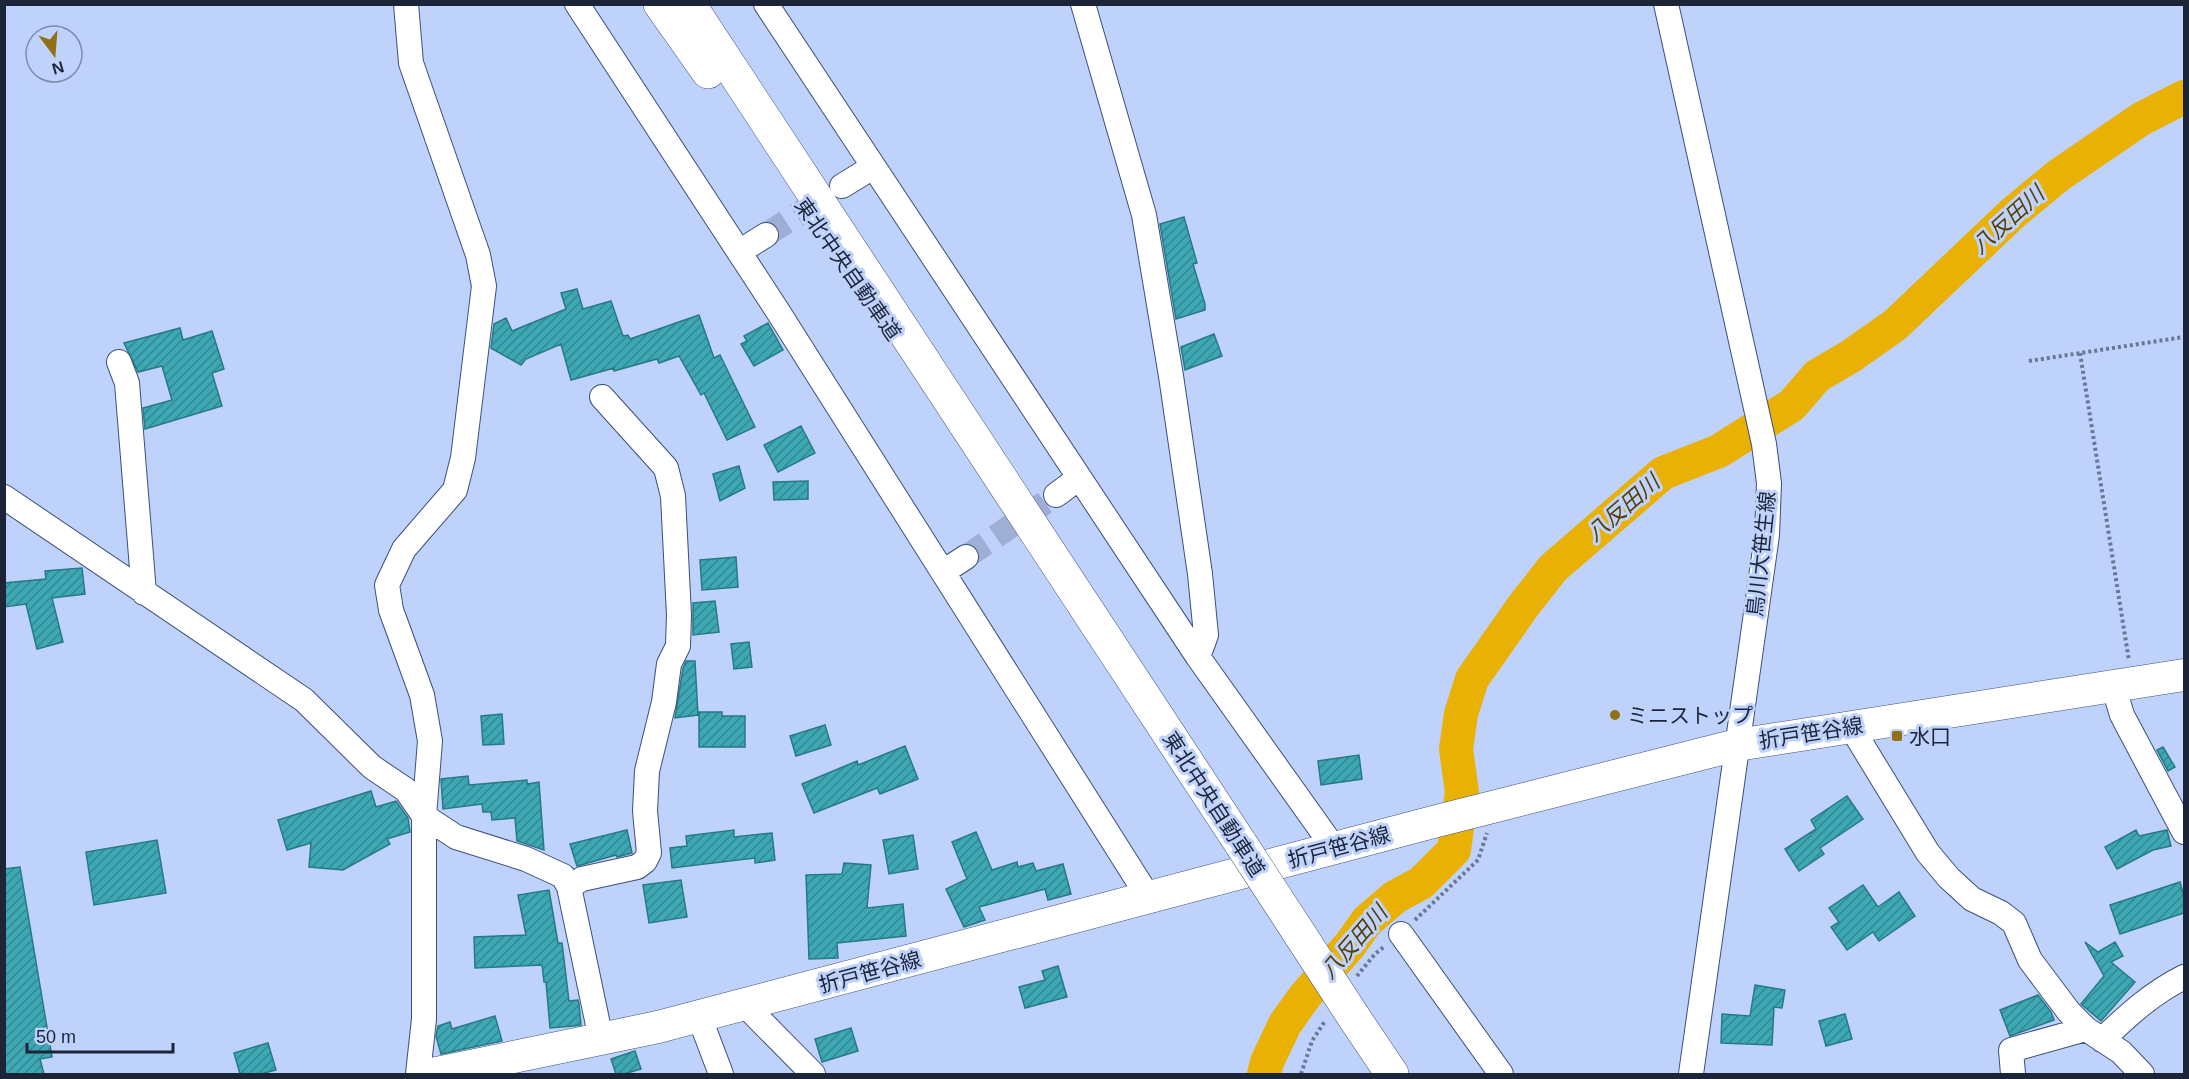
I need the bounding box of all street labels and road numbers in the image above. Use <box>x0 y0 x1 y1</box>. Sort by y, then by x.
street label: 東北中央自動車道 <box>790 194 906 344</box>
street label: 鳥川大笹生線 <box>1743 490 1779 618</box>
street label: 折戸笹谷線 <box>1757 713 1865 753</box>
street label: 東北中央自動車道 <box>1159 727 1269 881</box>
street label: 折戸笹谷線 <box>1285 822 1393 872</box>
street label: 折戸笹谷線 <box>816 947 924 997</box>

